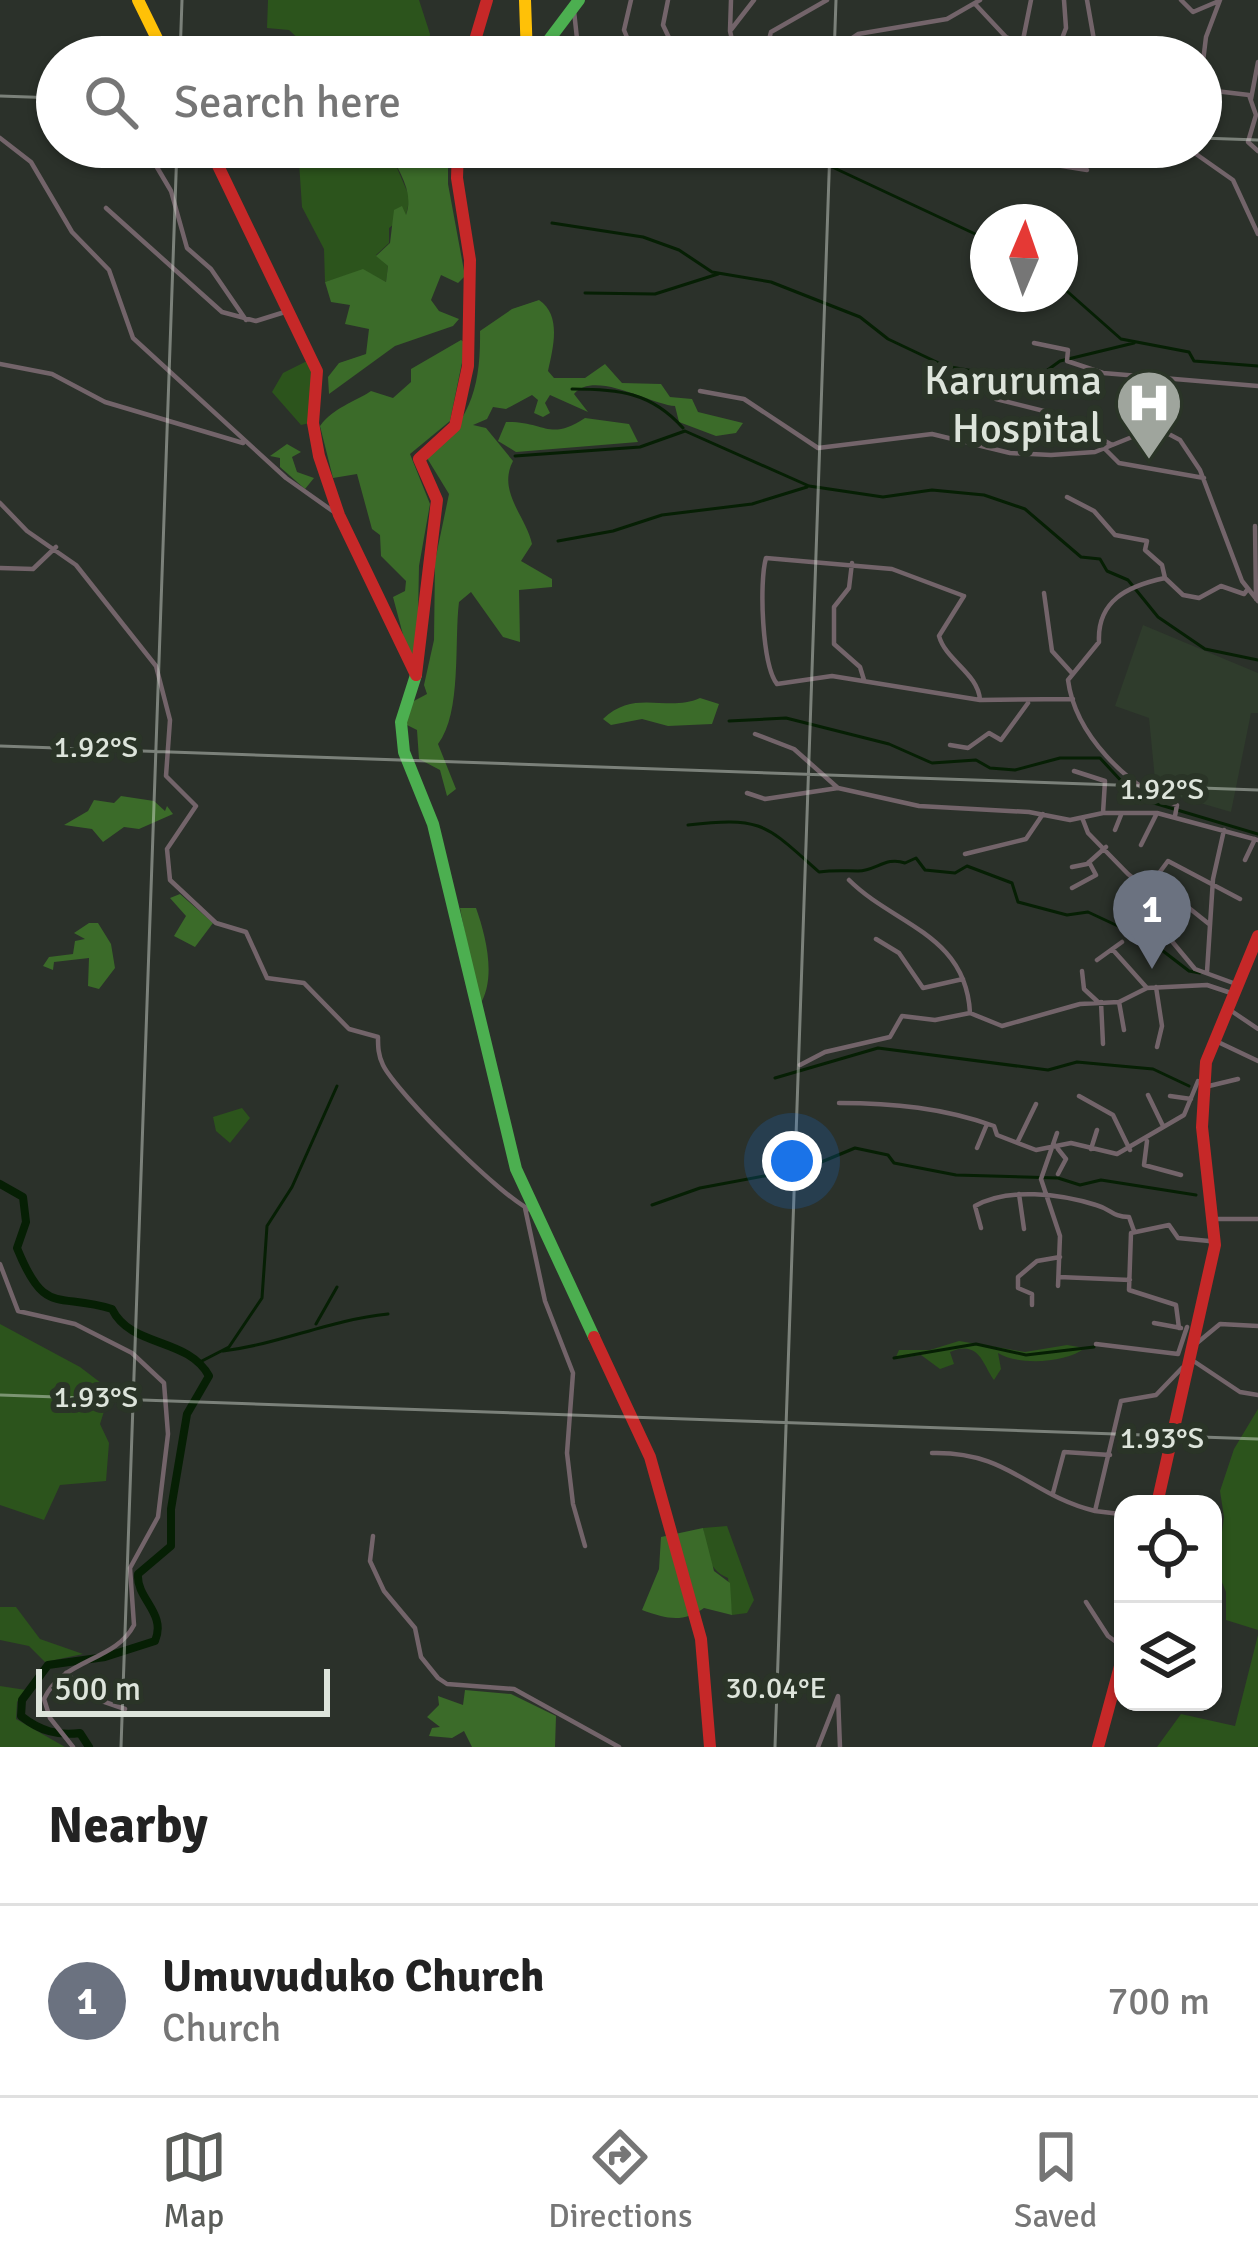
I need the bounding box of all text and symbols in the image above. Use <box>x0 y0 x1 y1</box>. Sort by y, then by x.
search box <box>36 36 1222 168</box>
icon: search <box>78 69 144 135</box>
text: Search here <box>174 75 401 130</box>
north arrow <box>970 204 1078 312</box>
place label: Karuruma Hospital <box>924 355 1102 454</box>
hospital icon: Karuruma Hospital <box>1114 368 1184 462</box>
text: 1.92°S <box>54 729 138 766</box>
text: 1.92°S <box>1120 771 1204 808</box>
pin: 1 <box>1113 870 1191 969</box>
your location <box>762 1131 822 1191</box>
text: 1.93°S <box>54 1379 138 1416</box>
text: 1.93°S <box>1120 1420 1204 1457</box>
map controls <box>1114 1495 1222 1711</box>
button: locate <box>1114 1495 1222 1603</box>
button: layers <box>1114 1603 1222 1711</box>
scale bar <box>36 1663 330 1716</box>
text: 500 m <box>54 1669 141 1710</box>
text: 30.04°E <box>726 1670 826 1707</box>
text: Nearby <box>48 1794 208 1857</box>
text: Umuvuduko Church <box>162 1949 544 2004</box>
text: 1 <box>76 1977 98 2025</box>
text: 700 m <box>1107 1977 1210 2025</box>
text: Church <box>162 2004 281 2052</box>
tab: Map <box>161 2124 227 2237</box>
tab: Directions <box>548 2124 693 2237</box>
tab: Saved <box>1014 2124 1097 2237</box>

